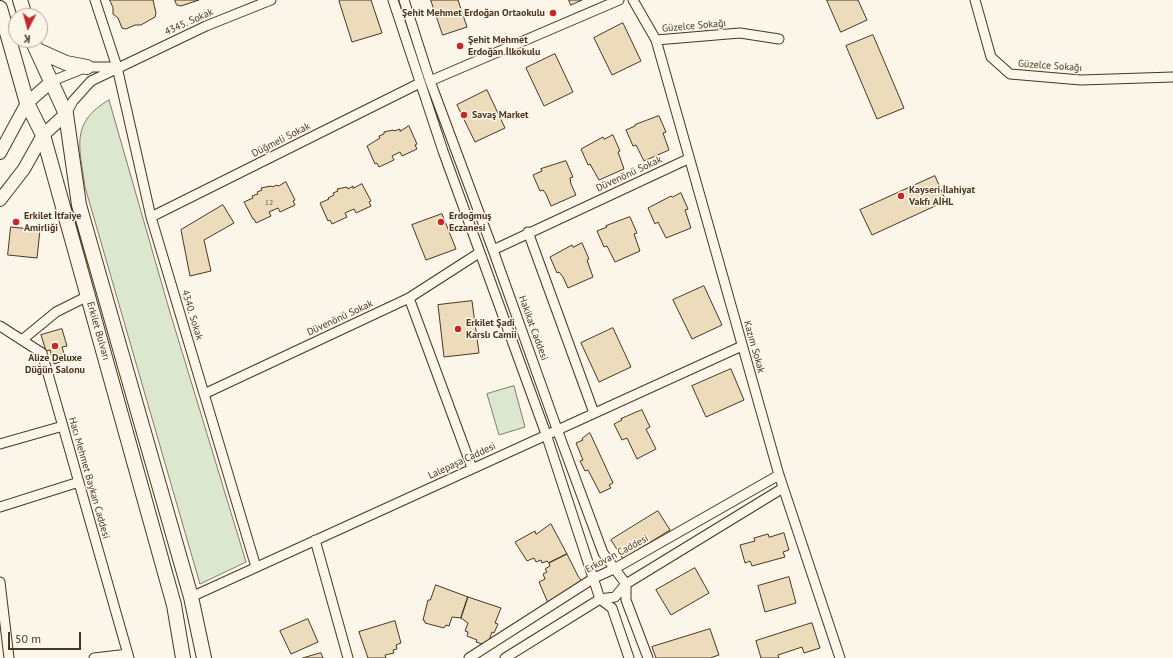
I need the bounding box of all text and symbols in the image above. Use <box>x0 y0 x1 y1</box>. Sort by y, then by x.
street label: 4345. Sokak <box>163 6 215 38</box>
place label: Şehit Mehmet Erdoğan Ortaokulu <box>402 7 545 19</box>
north arrow <box>8 8 48 48</box>
marker: Şehit Mehmet Erdoğan Ortaokulu <box>548 8 558 18</box>
street label: Güzelce Sokağı <box>661 17 727 35</box>
text: K <box>23 32 31 46</box>
place label: Şehit Mehmet Erdoğan İlkokulu <box>468 34 540 58</box>
marker: Şehit Mehmet Erdoğan İlkokulu <box>455 41 465 51</box>
street label: Güzelce Sokağı <box>1017 58 1083 74</box>
place label: Savaş Market <box>472 109 529 121</box>
marker: Savaş Market <box>459 110 469 120</box>
street label: Düğmeli Sokak <box>250 120 312 160</box>
street label: Düvenönü Sokak <box>594 153 664 195</box>
place label: Kayseri İlahiyat Vakfı AİHL <box>909 184 975 208</box>
marker: Kayseri İlahiyat Vakfı AİHL <box>896 191 906 201</box>
house number: 12 <box>265 198 273 208</box>
place label: Erkilet İtfaiye Amirliği <box>24 210 81 234</box>
place label: Erdoğmuş Eczanesi <box>449 210 491 234</box>
marker: Erkilet İtfaiye Amirliği <box>11 217 21 227</box>
marker: Erdoğmuş Eczanesi <box>436 217 446 227</box>
street label: 4340. Sokak <box>179 288 205 342</box>
street label: Hakikat Caddesi <box>516 294 550 362</box>
street label: Düvenönü Sokak <box>305 297 375 339</box>
street label: Erkilet Bulvarı <box>84 300 112 362</box>
place label: Erkilet Şadi Karslı Camii <box>466 317 517 340</box>
street label: Kazım Sokak <box>741 319 767 375</box>
marker: Erkilet Şadi Karslı Camii <box>453 324 463 334</box>
marker: Alize Deluxe Düğün Salonu <box>50 341 60 351</box>
place label: Alize Deluxe Düğün Salonu <box>25 352 85 376</box>
street label: Hacı Mehmet Baykan Caddesi <box>66 416 112 540</box>
street label: Lalepaşa Caddesi <box>426 440 498 482</box>
street label: Erkovan Caddesi <box>583 532 651 576</box>
scale bar <box>10 624 83 650</box>
text: 50 m <box>15 631 41 646</box>

